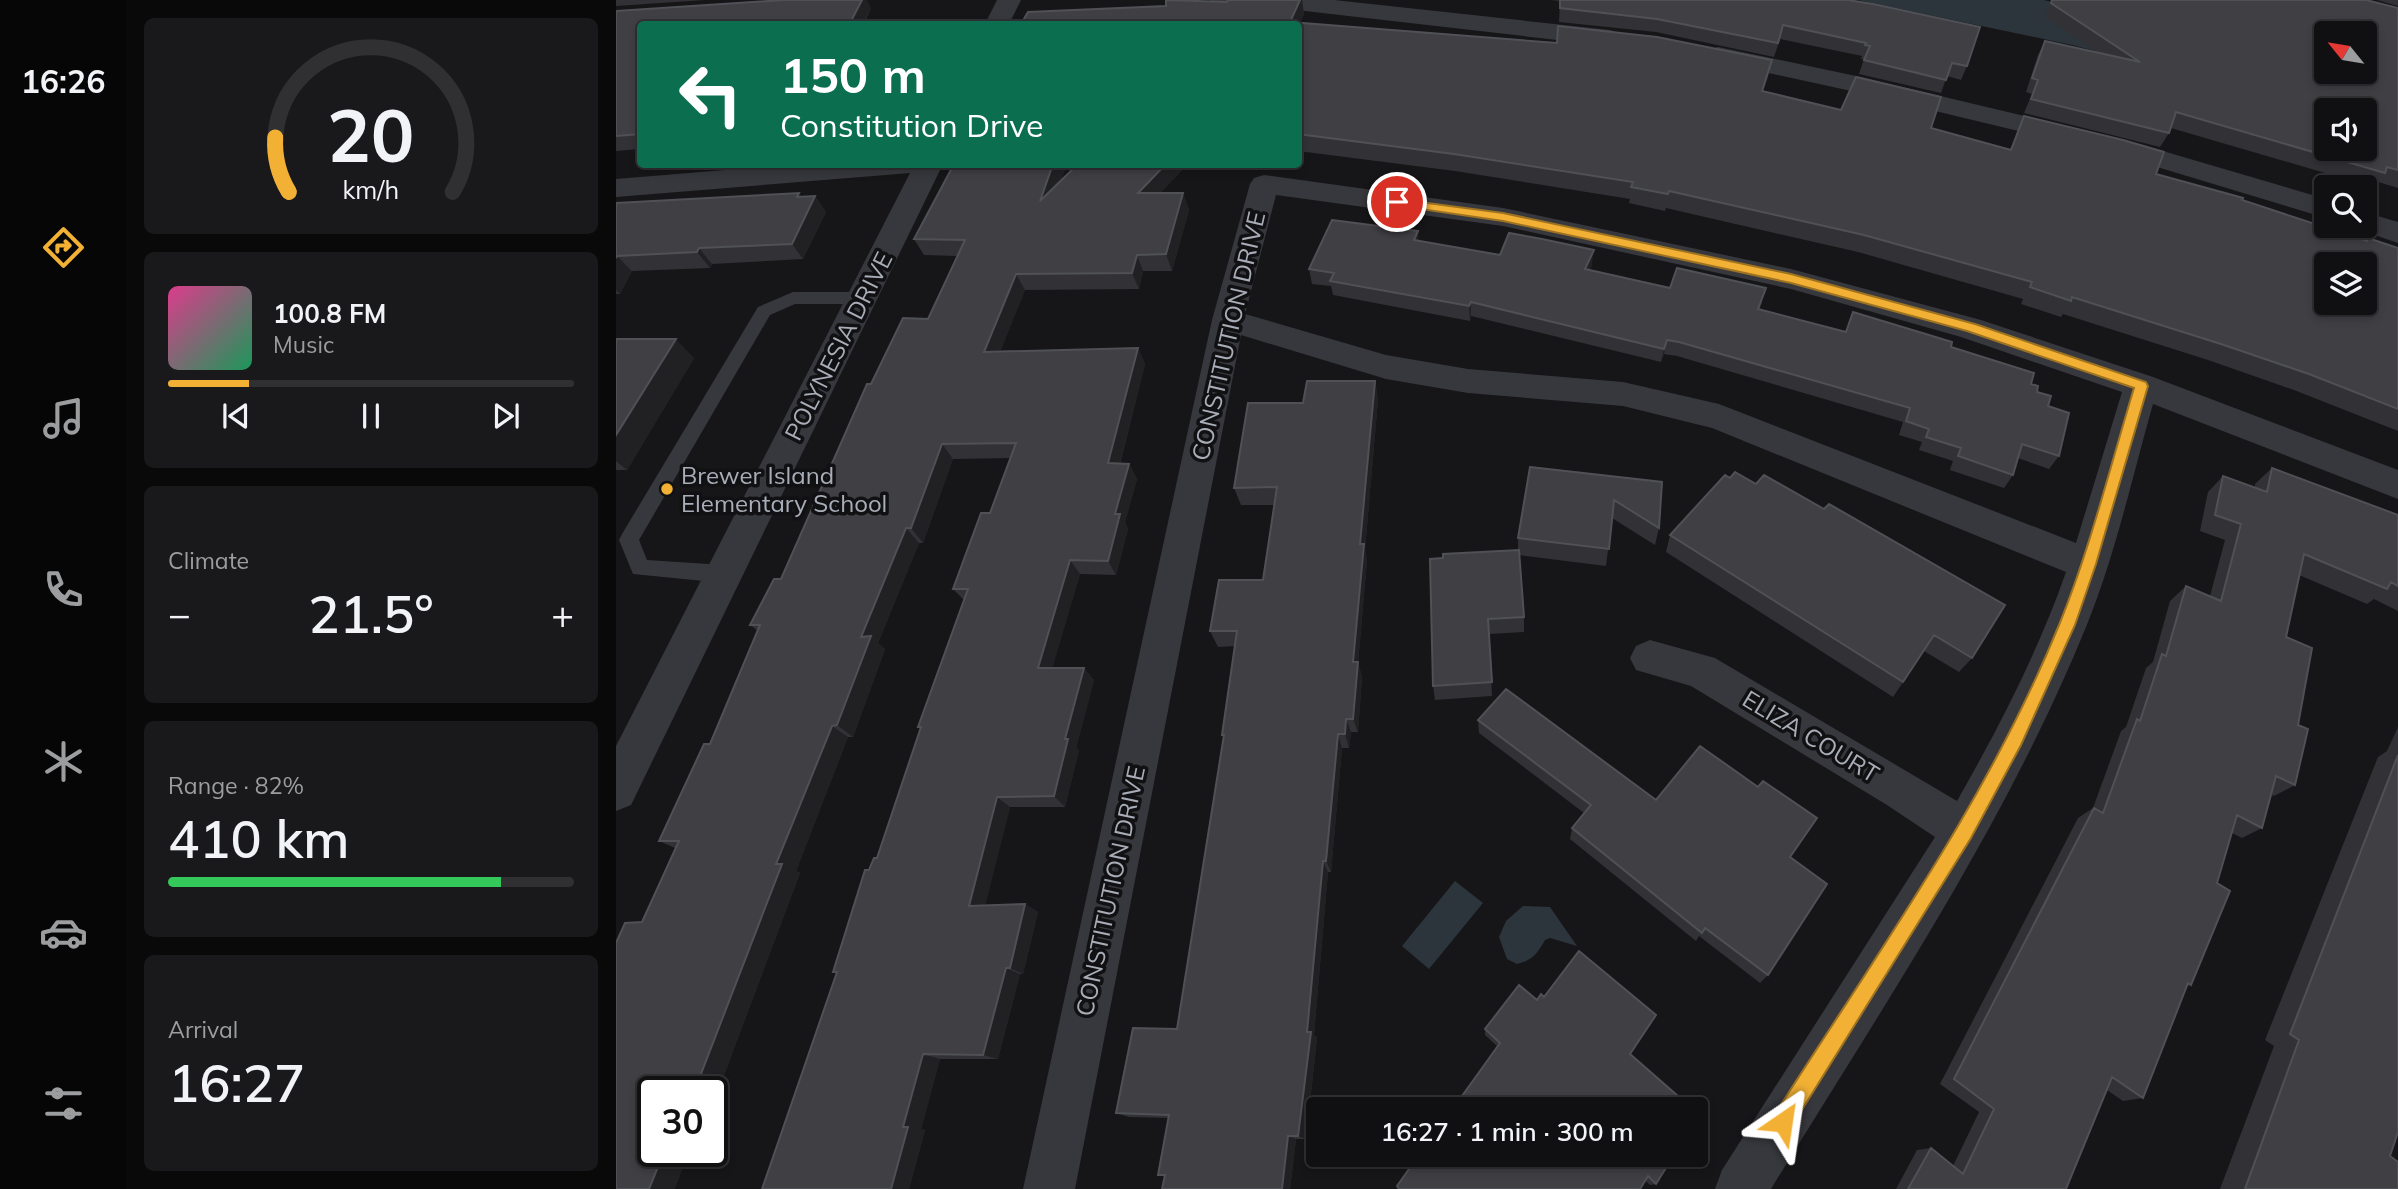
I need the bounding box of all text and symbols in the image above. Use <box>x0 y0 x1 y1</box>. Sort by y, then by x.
north arrow <box>2314 21 2376 84</box>
map controls <box>2314 21 2377 315</box>
text: 150 m <box>780 44 926 105</box>
icon: left <box>665 49 756 140</box>
text: 16:26 <box>21 61 105 101</box>
text: 20 <box>327 89 415 180</box>
button: sound <box>2314 98 2377 161</box>
text: Constitution Drive <box>780 105 1043 145</box>
pin <box>1367 172 1427 232</box>
text: km/h <box>343 174 399 205</box>
button: search <box>2314 175 2377 238</box>
icon: arrive <box>1378 183 1416 221</box>
street label: CONSTITUTION DRIVE <box>1185 209 1271 463</box>
icon: directions <box>39 223 88 272</box>
street label: POLYNESIA DRIVE <box>777 247 899 445</box>
button: layers <box>2314 252 2377 315</box>
text: 100.8 FM <box>273 297 386 330</box>
text: Music <box>273 330 334 359</box>
icon: music <box>39 394 88 443</box>
icon: previous <box>217 397 255 435</box>
icon: pause <box>352 397 390 435</box>
icon: next <box>487 397 525 435</box>
place label: Brewer Island Elementary School <box>681 460 887 518</box>
marker: Brewer Island Elementary School <box>659 481 675 497</box>
text: Climate <box>168 546 249 575</box>
icon: phone <box>39 565 88 614</box>
text: 21.5° <box>308 581 434 646</box>
text: − <box>168 590 191 638</box>
text: + <box>551 590 574 638</box>
street label: ELIZA COURT <box>1737 683 1885 789</box>
icon: climate <box>39 737 88 786</box>
street label: CONSTITUTION DRIVE <box>1069 763 1151 1019</box>
text: Range · 82% <box>168 771 304 800</box>
text: 410 km <box>168 806 349 871</box>
icon: car <box>39 908 88 957</box>
text: Arrival <box>168 1015 238 1044</box>
text: 16:27 <box>168 1050 305 1115</box>
speed limit sign: 30 <box>637 1076 728 1167</box>
icon: filters <box>39 1079 88 1128</box>
position arrow <box>1746 1085 1820 1159</box>
text: 16:27 · 1 min · 300 m <box>1380 1115 1634 1148</box>

